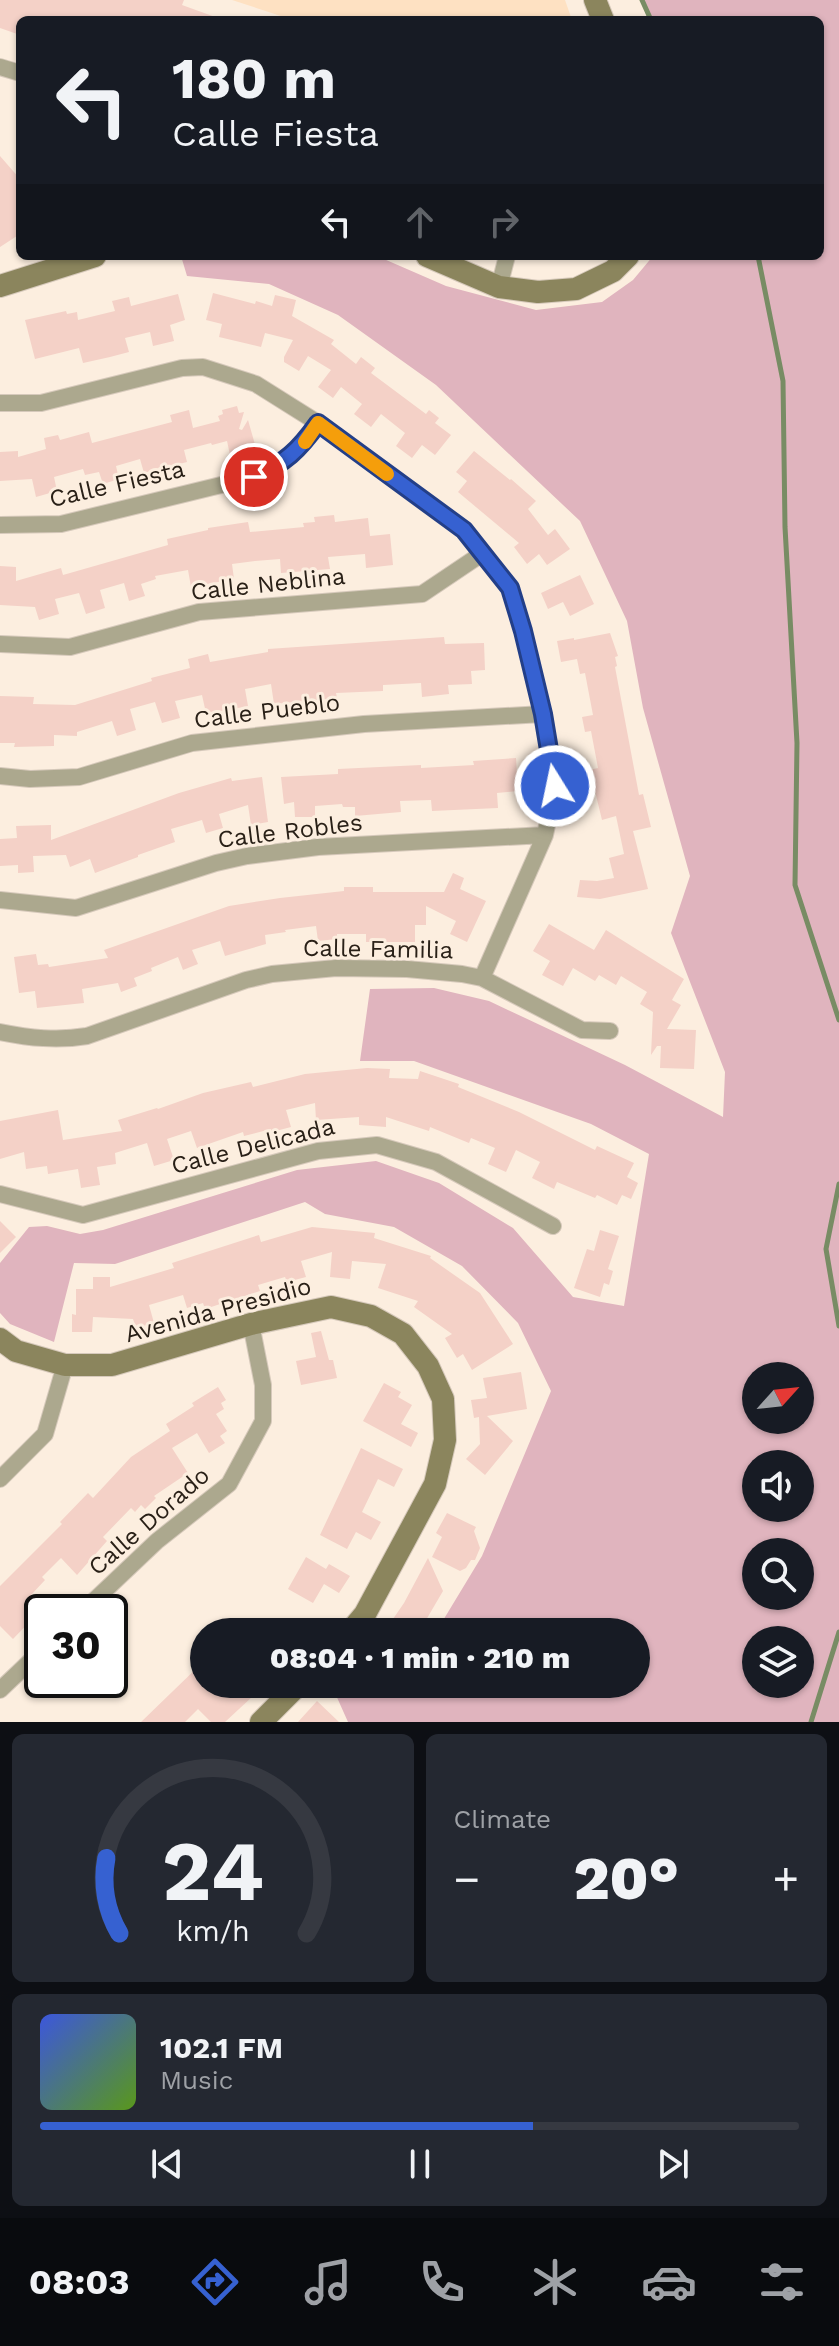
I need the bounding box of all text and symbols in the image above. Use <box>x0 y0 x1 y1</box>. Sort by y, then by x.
text: 180 m <box>172 46 336 112</box>
icon: left <box>40 48 144 152</box>
text: Calle Fiesta <box>172 113 379 155</box>
icon: left <box>314 200 358 244</box>
icon: ahead <box>398 200 442 244</box>
icon: right <box>482 200 526 244</box>
pin <box>220 443 288 511</box>
street label: Calle Fiesta <box>47 455 187 513</box>
icon: arrive <box>232 455 276 499</box>
street label: Calle Neblina <box>189 562 347 606</box>
street label: Calle Pueblo <box>192 688 342 734</box>
position arrow <box>513 744 597 828</box>
street label: Calle Robles <box>216 808 364 854</box>
street label: Calle Familia <box>303 934 453 964</box>
street label: Calle Delicada <box>168 1112 338 1180</box>
street label: Avenida Presidio <box>122 1272 314 1348</box>
north arrow <box>742 1362 814 1434</box>
map controls <box>742 1362 814 1698</box>
button: sound <box>742 1450 814 1522</box>
street label: Calle Dorado <box>83 1461 215 1581</box>
button: search <box>742 1538 814 1610</box>
speed limit sign: 30 <box>24 1594 128 1698</box>
button: layers <box>742 1626 814 1698</box>
text: 08:04 · 1 min · 210 m <box>270 1640 570 1675</box>
text: Climate <box>454 1804 551 1834</box>
text: 24 <box>162 1823 264 1920</box>
text: 20° <box>573 1843 679 1914</box>
text: − <box>454 1853 480 1905</box>
text: + <box>772 1853 799 1905</box>
text: km/h <box>176 1914 250 1948</box>
text: 102.1 FM <box>160 2030 283 2065</box>
text: Music <box>160 2065 233 2095</box>
icon: previous <box>145 2142 189 2186</box>
icon: pause <box>398 2142 442 2186</box>
icon: next <box>651 2142 695 2186</box>
icon: directions <box>187 2254 243 2310</box>
icon: music <box>300 2254 356 2310</box>
icon: phone <box>414 2254 470 2310</box>
icon: climate <box>527 2254 583 2310</box>
icon: car <box>641 2254 697 2310</box>
icon: filters <box>754 2254 810 2310</box>
text: 08:03 <box>29 2261 130 2303</box>

